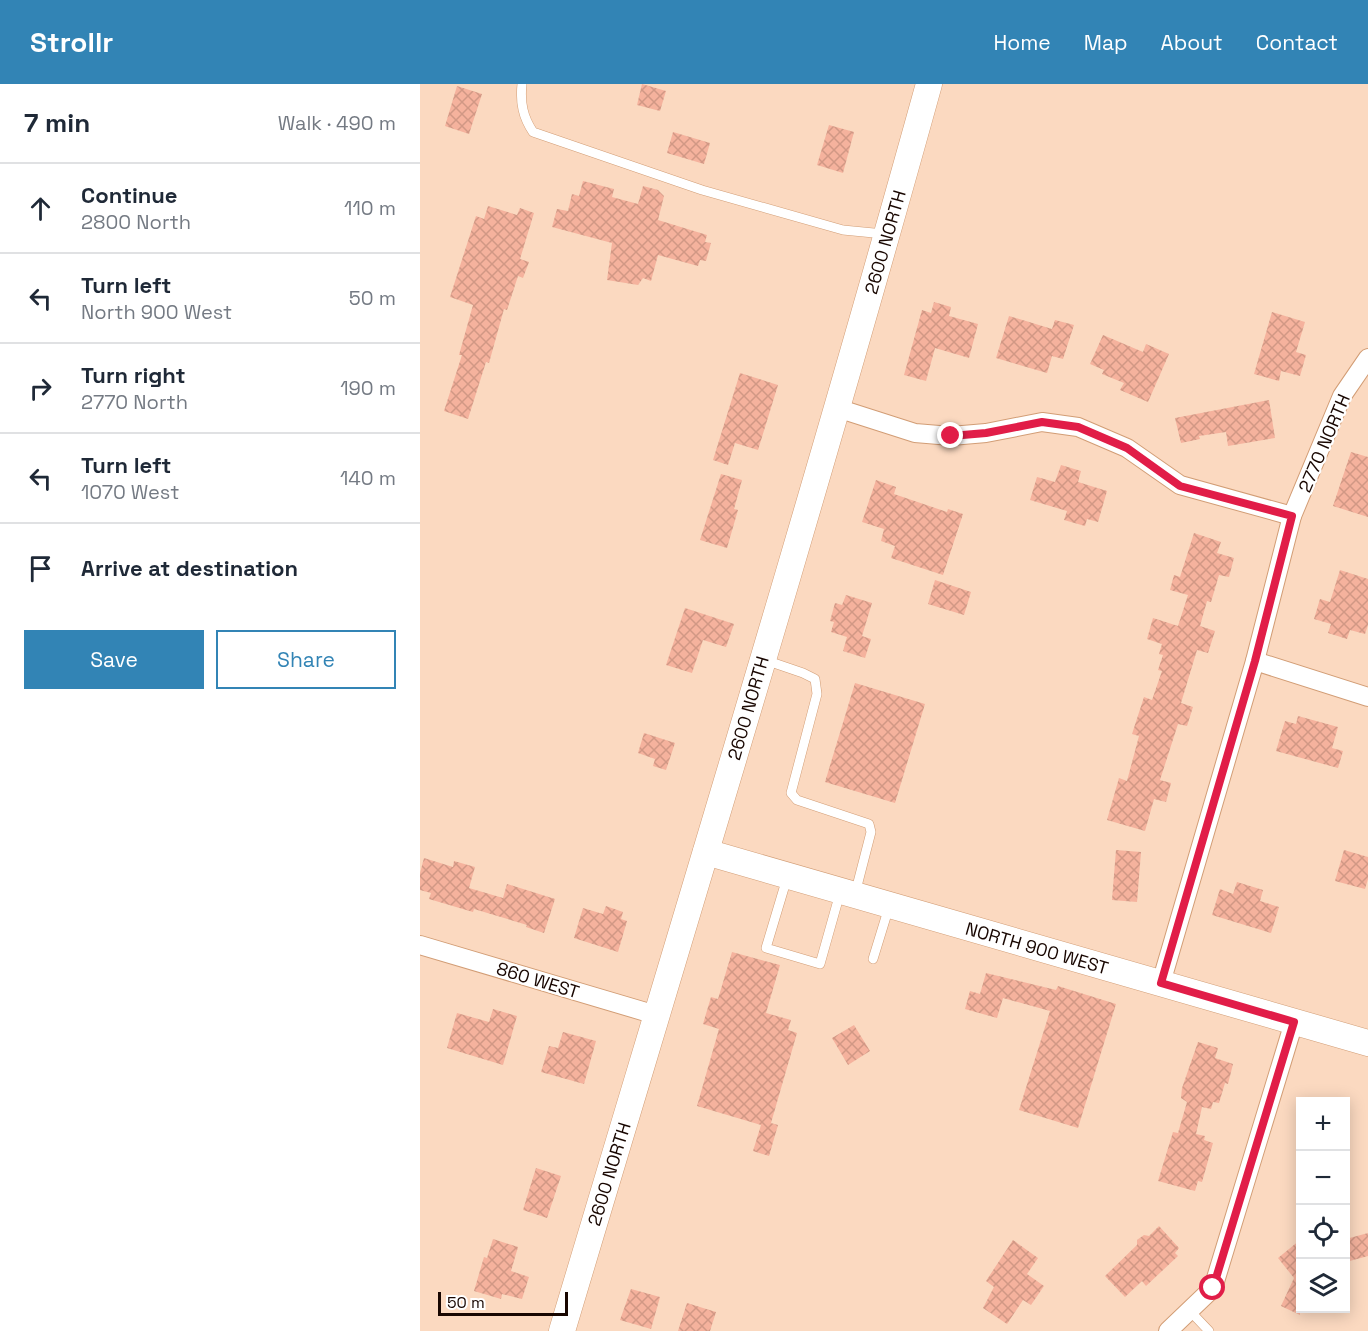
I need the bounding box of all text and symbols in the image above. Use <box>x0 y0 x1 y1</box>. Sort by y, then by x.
text: Strollr <box>30 24 113 60</box>
text: Home <box>993 29 1051 56</box>
text: Map <box>1084 29 1128 56</box>
text: About <box>1161 29 1223 56</box>
text: Contact <box>1256 29 1338 56</box>
text: 7 min <box>24 106 90 140</box>
text: Walk · 490 m <box>278 110 396 136</box>
text: Continue <box>81 181 177 209</box>
street label: 2600 NORTH <box>859 187 911 297</box>
icon: ahead <box>24 192 57 225</box>
text: 110 m <box>344 195 396 221</box>
text: 2800 North <box>81 209 191 235</box>
text: Turn left <box>81 271 171 299</box>
icon: left <box>24 282 57 315</box>
text: 50 m <box>349 285 396 311</box>
text: North 900 West <box>81 299 232 325</box>
text: Turn right <box>81 361 186 389</box>
icon: right <box>24 372 57 405</box>
text: 190 m <box>340 375 396 401</box>
text: 2770 North <box>81 389 188 415</box>
street label: 2770 NORTH <box>1293 390 1355 496</box>
route end <box>937 422 963 448</box>
text: Turn left <box>81 451 171 479</box>
icon: left <box>24 462 57 495</box>
text: 140 m <box>340 465 396 491</box>
text: 1070 West <box>81 479 179 505</box>
icon: arrive <box>24 552 57 585</box>
text: Arrive at destination <box>81 554 298 582</box>
button: Save <box>24 630 204 689</box>
button: Share <box>216 630 396 689</box>
street label: 2600 NORTH <box>722 653 774 763</box>
street label: NORTH 900 WEST <box>963 917 1112 980</box>
street label: 860 WEST <box>494 957 583 1004</box>
map controls <box>1296 1097 1350 1313</box>
button: + <box>1296 1097 1350 1151</box>
street label: 2600 NORTH <box>582 1119 636 1229</box>
button: − <box>1296 1151 1350 1205</box>
button: locate <box>1296 1205 1350 1259</box>
button: layers <box>1296 1259 1350 1313</box>
route start <box>1199 1274 1225 1300</box>
scale bar <box>438 1289 568 1316</box>
text: 50 m <box>447 1292 485 1313</box>

